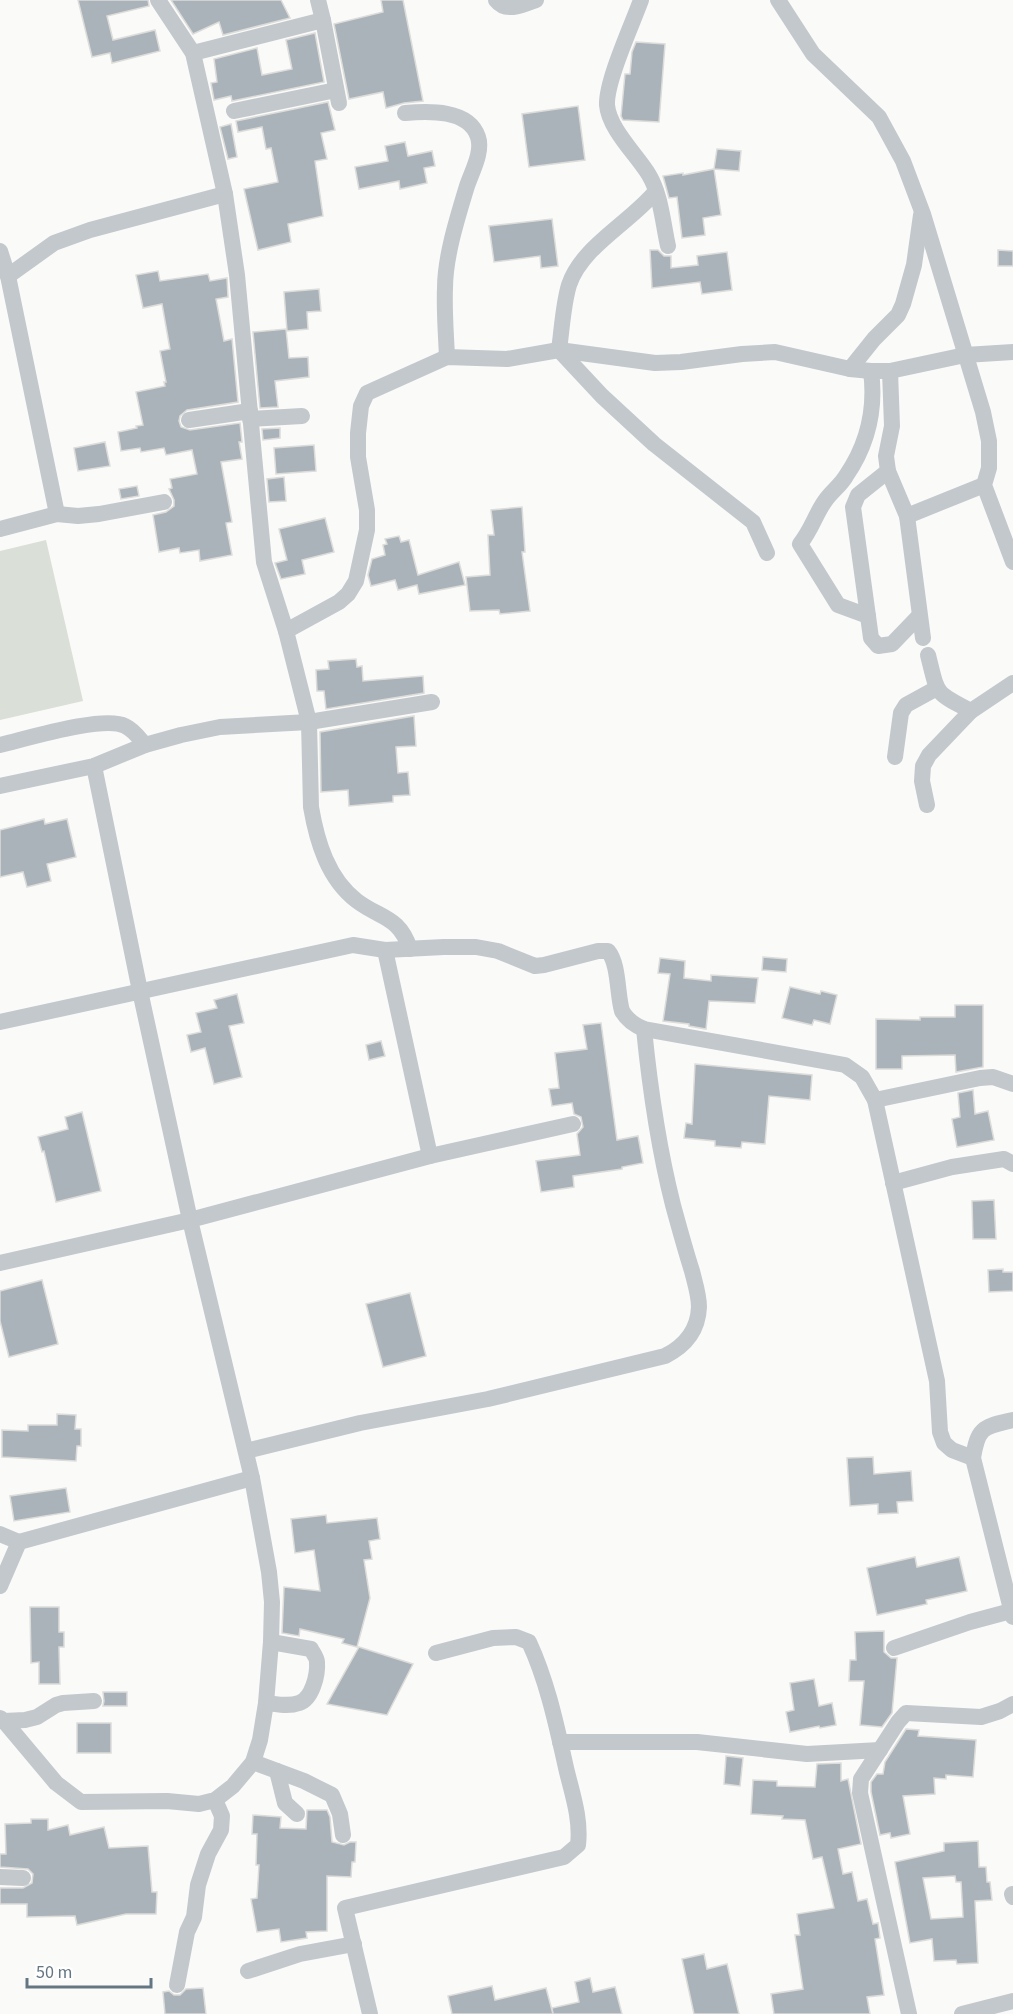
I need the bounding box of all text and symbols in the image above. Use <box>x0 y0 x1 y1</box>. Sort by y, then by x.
scale bar <box>27 1951 152 1989</box>
text: 50 m <box>36 1960 72 1985</box>

